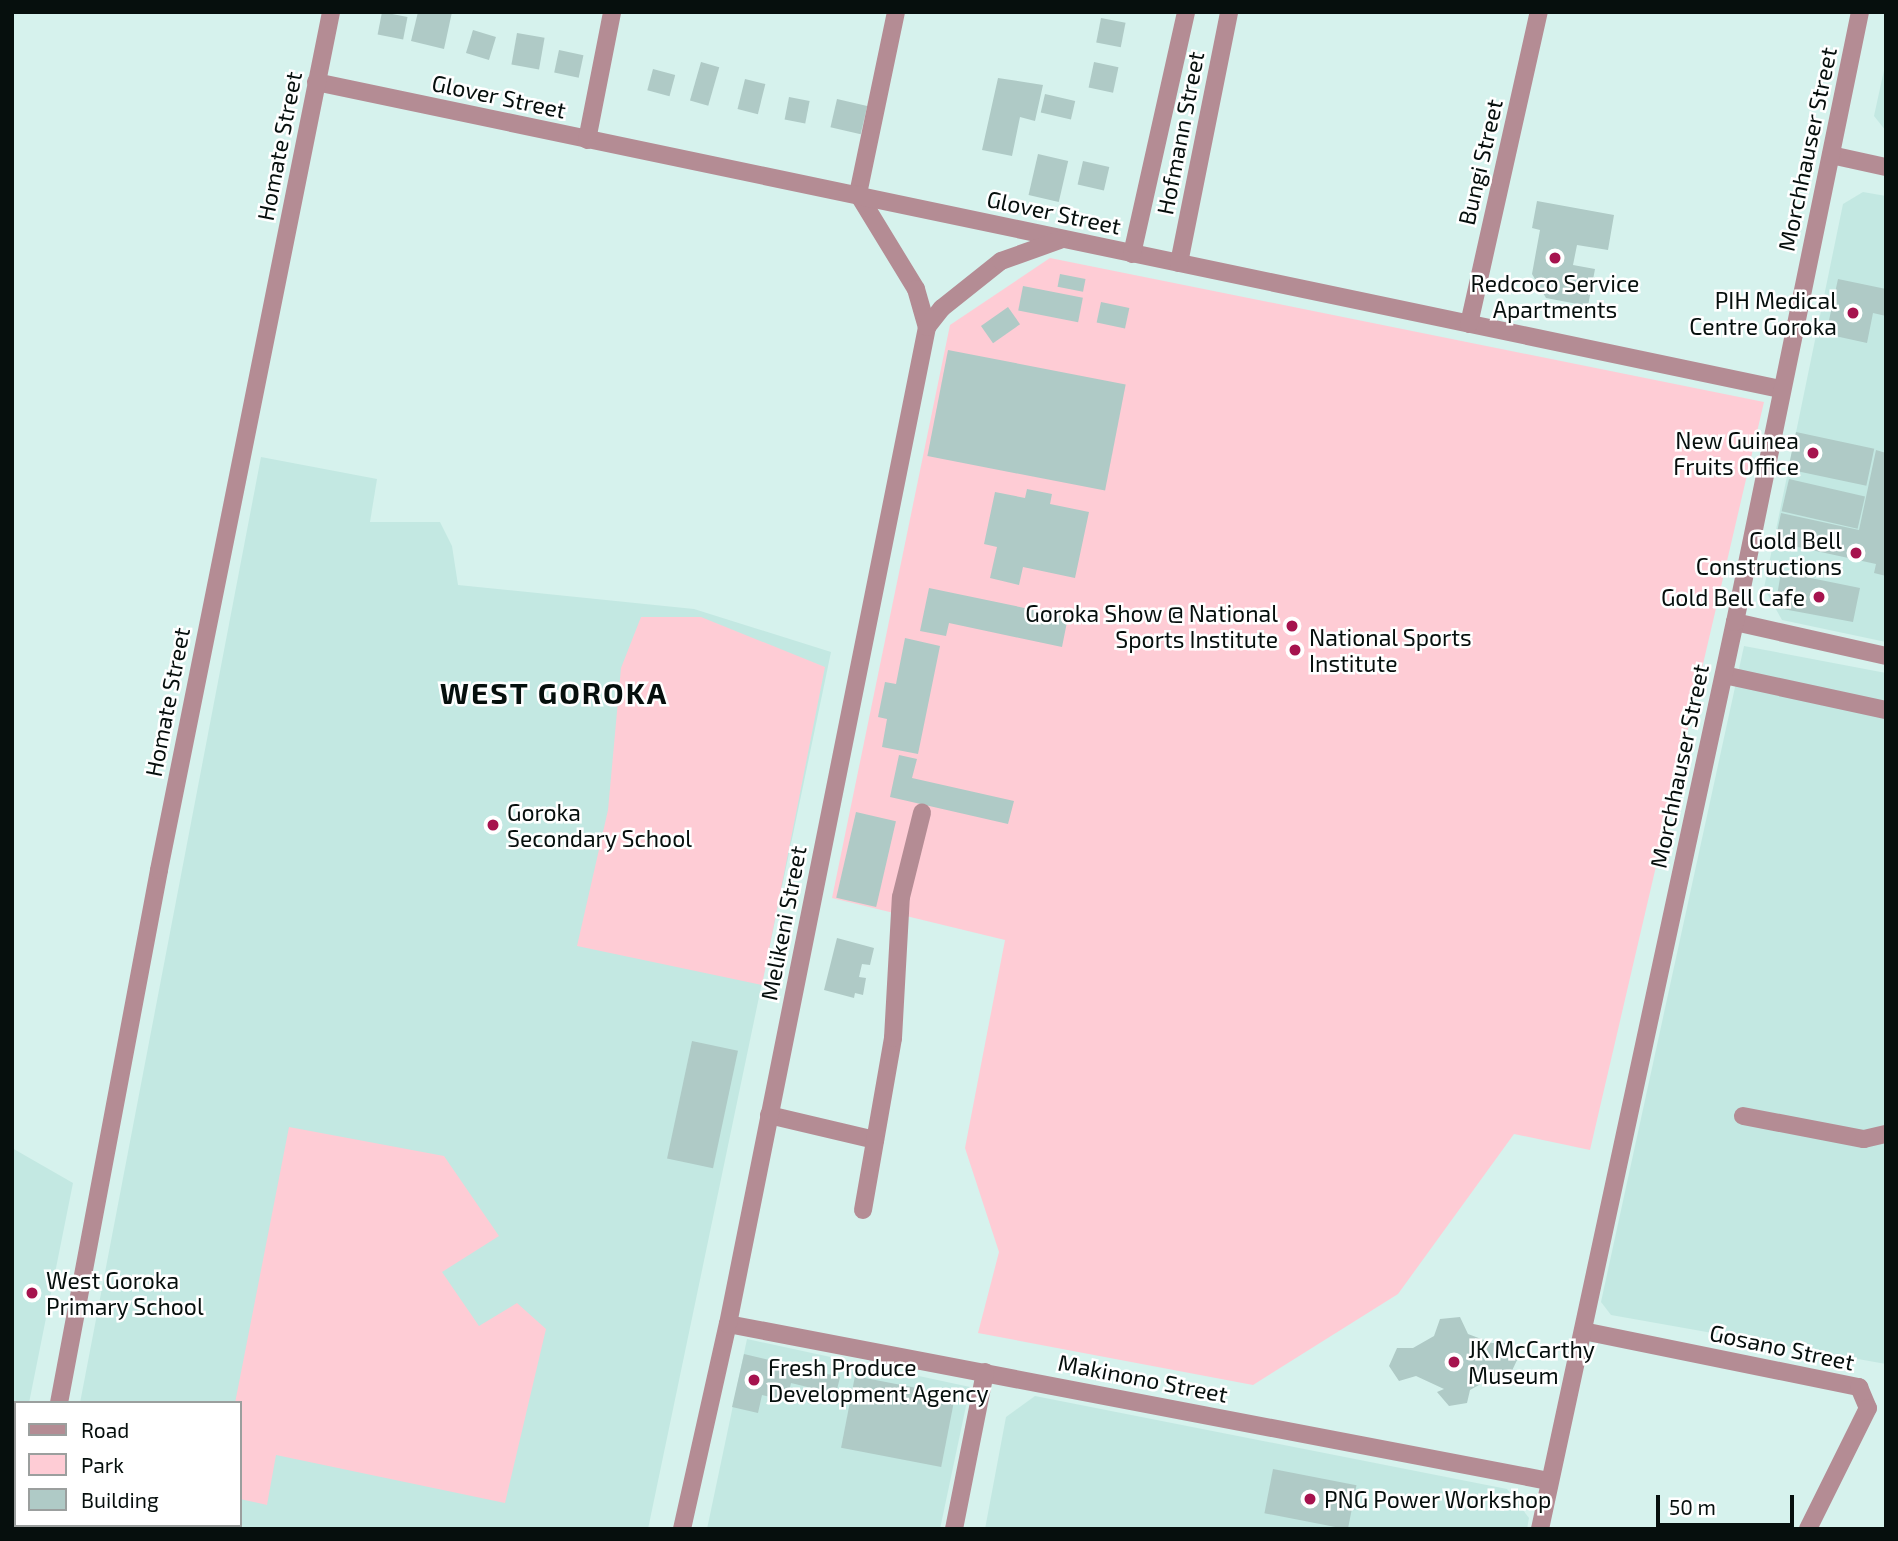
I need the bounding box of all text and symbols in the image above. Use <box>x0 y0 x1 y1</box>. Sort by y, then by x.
street label: Morchhauser Street <box>1772 44 1842 254</box>
street label: Hofmann Street <box>1151 49 1209 217</box>
street label: Glover Street <box>429 68 569 124</box>
street label: Homate Street <box>251 69 307 223</box>
street label: Bungi Street <box>1452 96 1508 228</box>
street label: Glover Street <box>984 184 1124 240</box>
marker: Redcoco Service Apartments <box>1547 250 1563 266</box>
place label: Redcoco Service Apartments <box>1471 269 1639 323</box>
place label: PIH Medical Centre Goroka <box>1689 286 1837 340</box>
marker: PIH Medical Centre Goroka <box>1843 303 1863 323</box>
place label: New Guinea Fruits Office <box>1673 426 1799 480</box>
marker: New Guinea Fruits Office <box>1805 445 1821 461</box>
place label: Gold Bell Constructions <box>1696 526 1842 580</box>
marker: Gold Bell Constructions <box>1848 545 1864 561</box>
place label: Gold Bell Cafe <box>1660 583 1805 611</box>
marker: Gold Bell Cafe <box>1811 589 1827 605</box>
place label: Goroka Show @ National Sports Institute <box>1025 599 1278 653</box>
marker: Goroka Show @ National Sports Institute <box>1284 618 1300 634</box>
place label: National Sports Institute <box>1309 623 1472 677</box>
street label: Homate Street <box>139 625 195 779</box>
marker: National Sports Institute <box>1287 642 1303 658</box>
street label: Morchhauser Street <box>1644 661 1714 871</box>
district label: WEST GOROKA <box>441 674 667 710</box>
place label: Goroka Secondary School <box>507 798 693 852</box>
marker: Goroka Secondary School <box>485 817 501 833</box>
street label: Melikeni Street <box>754 843 812 1003</box>
place label: West Goroka Primary School <box>46 1266 204 1320</box>
marker: West Goroka Primary School <box>24 1285 40 1301</box>
street label: Gosano Street <box>1707 1318 1857 1376</box>
place label: JK McCarthy Museum <box>1468 1335 1595 1389</box>
street label: Makinono Street <box>1056 1348 1230 1408</box>
place label: Fresh Produce Development Agency <box>768 1353 989 1407</box>
marker: JK McCarthy Museum <box>1446 1354 1462 1370</box>
marker: Fresh Produce Development Agency <box>746 1372 762 1388</box>
legend <box>14 1401 242 1527</box>
text: Road <box>81 1417 129 1442</box>
text: Park <box>81 1452 124 1477</box>
scale bar <box>1660 1482 1798 1526</box>
place label: PNG Power Workshop <box>1324 1485 1552 1513</box>
text: Building <box>81 1487 159 1512</box>
marker: PNG Power Workshop <box>1302 1491 1318 1507</box>
text: 50 m <box>1669 1494 1716 1519</box>

